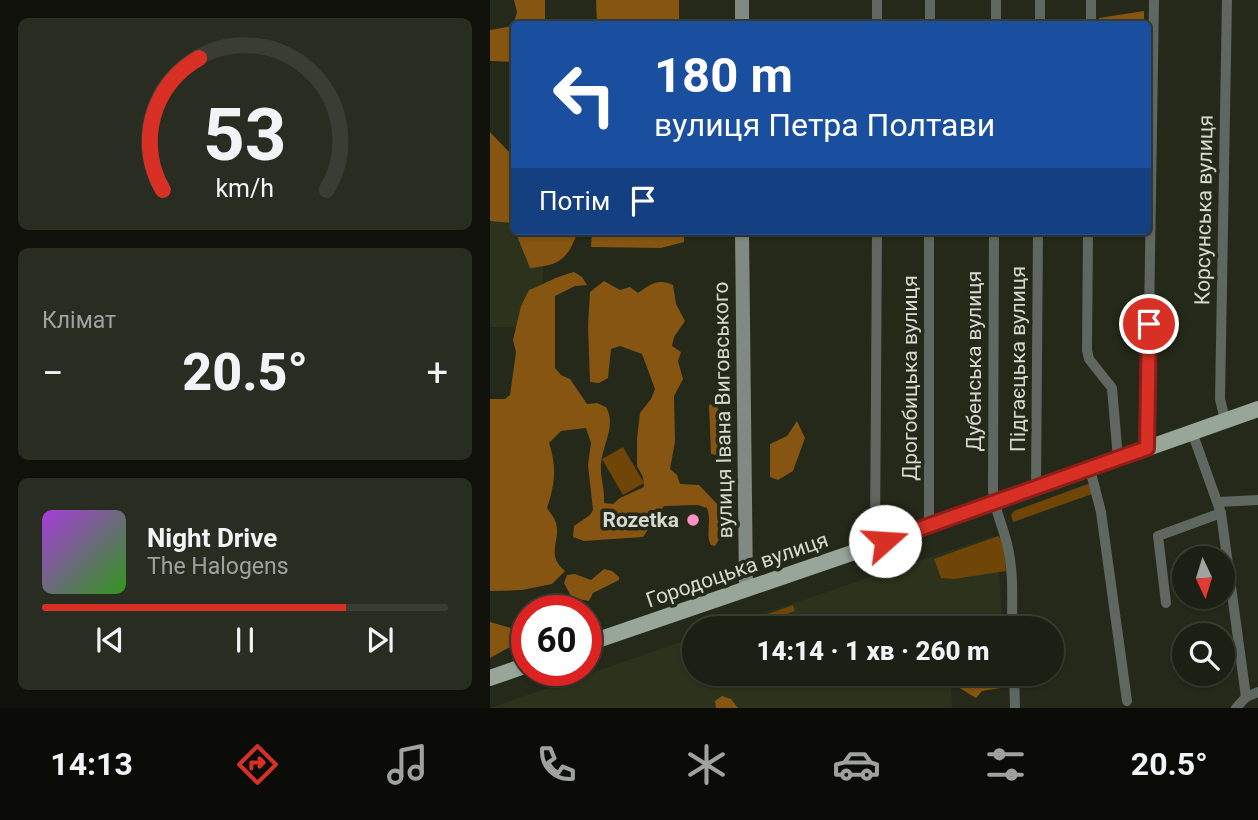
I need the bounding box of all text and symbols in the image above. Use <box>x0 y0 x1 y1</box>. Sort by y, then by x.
text: 180 m <box>654 47 793 104</box>
icon: left <box>539 49 630 140</box>
text: 53 <box>203 92 287 178</box>
text: вулиця Петра Полтави <box>654 106 995 144</box>
street label: Корсунська вулиця <box>1190 115 1218 305</box>
text: km/h <box>216 174 274 203</box>
icon: arrive <box>624 182 662 220</box>
text: Потім <box>539 186 610 216</box>
street label: Підгаєцька вулиця <box>1006 266 1030 452</box>
street label: Дубенська вулиця <box>962 271 986 451</box>
street label: Дрогобицька вулиця <box>898 275 922 481</box>
street label: вулиця Івана Виговського <box>709 281 737 539</box>
pin <box>1119 294 1179 354</box>
icon: arrive <box>1130 305 1168 343</box>
text: Клімат <box>42 307 116 334</box>
text: 20.5° <box>182 342 308 403</box>
text: − <box>42 351 64 395</box>
text: + <box>426 351 448 395</box>
position arrow <box>848 504 922 578</box>
place label: Rozetka <box>602 508 679 532</box>
marker: Rozetka <box>685 512 701 528</box>
text: Night Drive <box>147 523 277 553</box>
street label: Городоцька вулиця <box>643 528 831 612</box>
north arrow <box>1172 546 1236 609</box>
map controls <box>1172 546 1235 686</box>
text: The Halogens <box>147 553 289 580</box>
speed limit sign: 60 <box>511 595 602 686</box>
icon: previous <box>91 621 129 659</box>
icon: pause <box>226 621 264 659</box>
icon: next <box>361 621 399 659</box>
button: search <box>1172 623 1235 686</box>
text: 14:14 · 1 хв · 260 m <box>757 636 989 666</box>
icon: directions <box>233 740 282 789</box>
icon: music <box>383 740 432 789</box>
icon: phone <box>532 740 581 789</box>
icon: climate <box>682 740 731 789</box>
icon: car <box>832 740 881 789</box>
icon: filters <box>981 740 1030 789</box>
text: 14:13 <box>50 745 133 783</box>
text: 20.5° <box>1131 745 1208 783</box>

